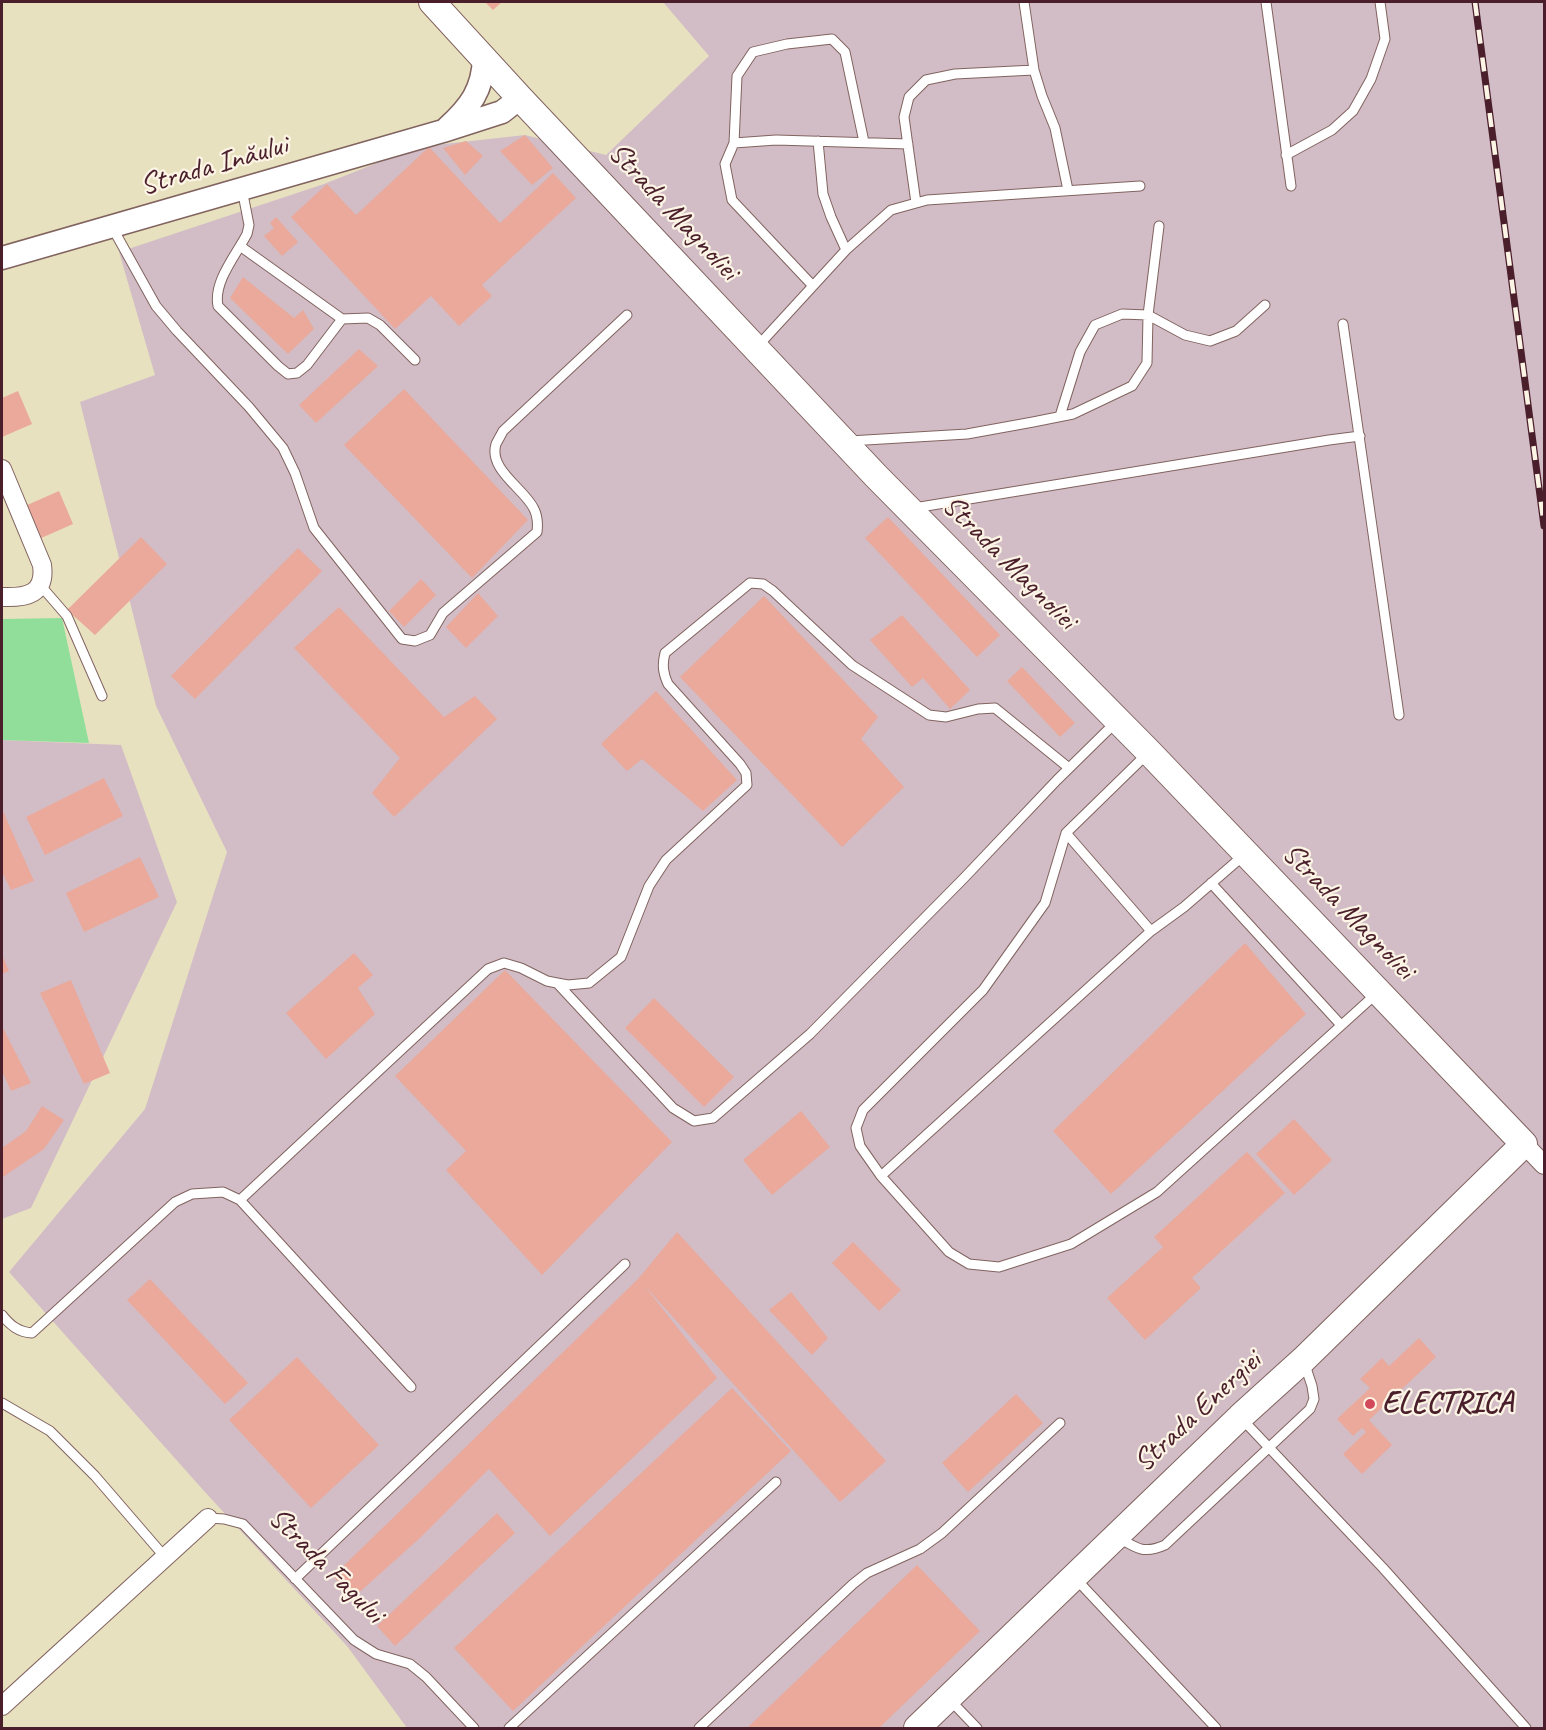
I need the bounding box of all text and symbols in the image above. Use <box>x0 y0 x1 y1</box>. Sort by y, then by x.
street label: Strada Inăului <box>136 128 292 204</box>
street label: Strada Magnoliei <box>600 136 746 288</box>
street label: Strada Magnoliei <box>934 488 1084 638</box>
street label: Strada Magnoliei <box>1274 836 1422 988</box>
street label: Strada Energiei <box>1127 1344 1269 1480</box>
place label: ELECTRICA <box>1382 1386 1513 1422</box>
marker: ELECTRICA <box>1363 1397 1377 1411</box>
street label: Strada Fagului <box>260 1500 392 1632</box>

